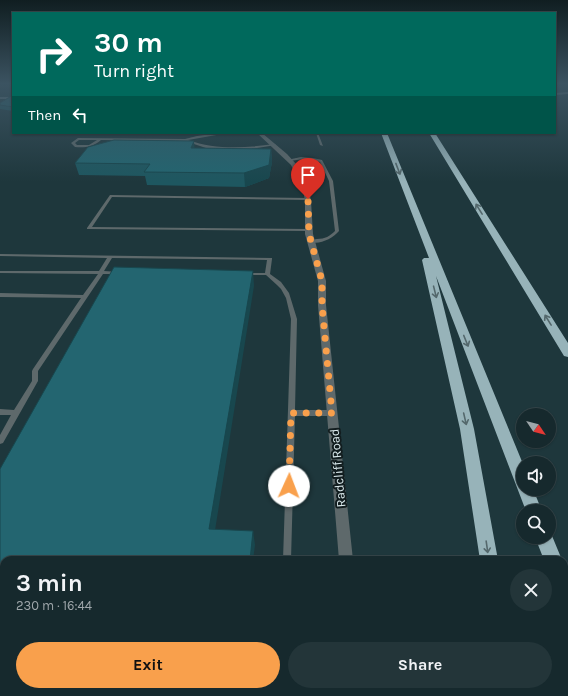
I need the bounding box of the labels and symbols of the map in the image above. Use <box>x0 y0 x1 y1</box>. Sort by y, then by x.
pin <box>291 158 325 199</box>
one-way arrow <box>394 163 402 175</box>
one-way arrow <box>475 204 484 215</box>
one-way arrow <box>432 286 440 299</box>
one-way arrow <box>543 314 551 326</box>
one-way arrow <box>463 335 471 347</box>
north arrow <box>516 408 556 448</box>
one-way arrow <box>461 412 469 425</box>
street label: Radcliff Road <box>327 428 348 508</box>
position arrow <box>268 465 310 507</box>
one-way arrow <box>483 540 491 553</box>

